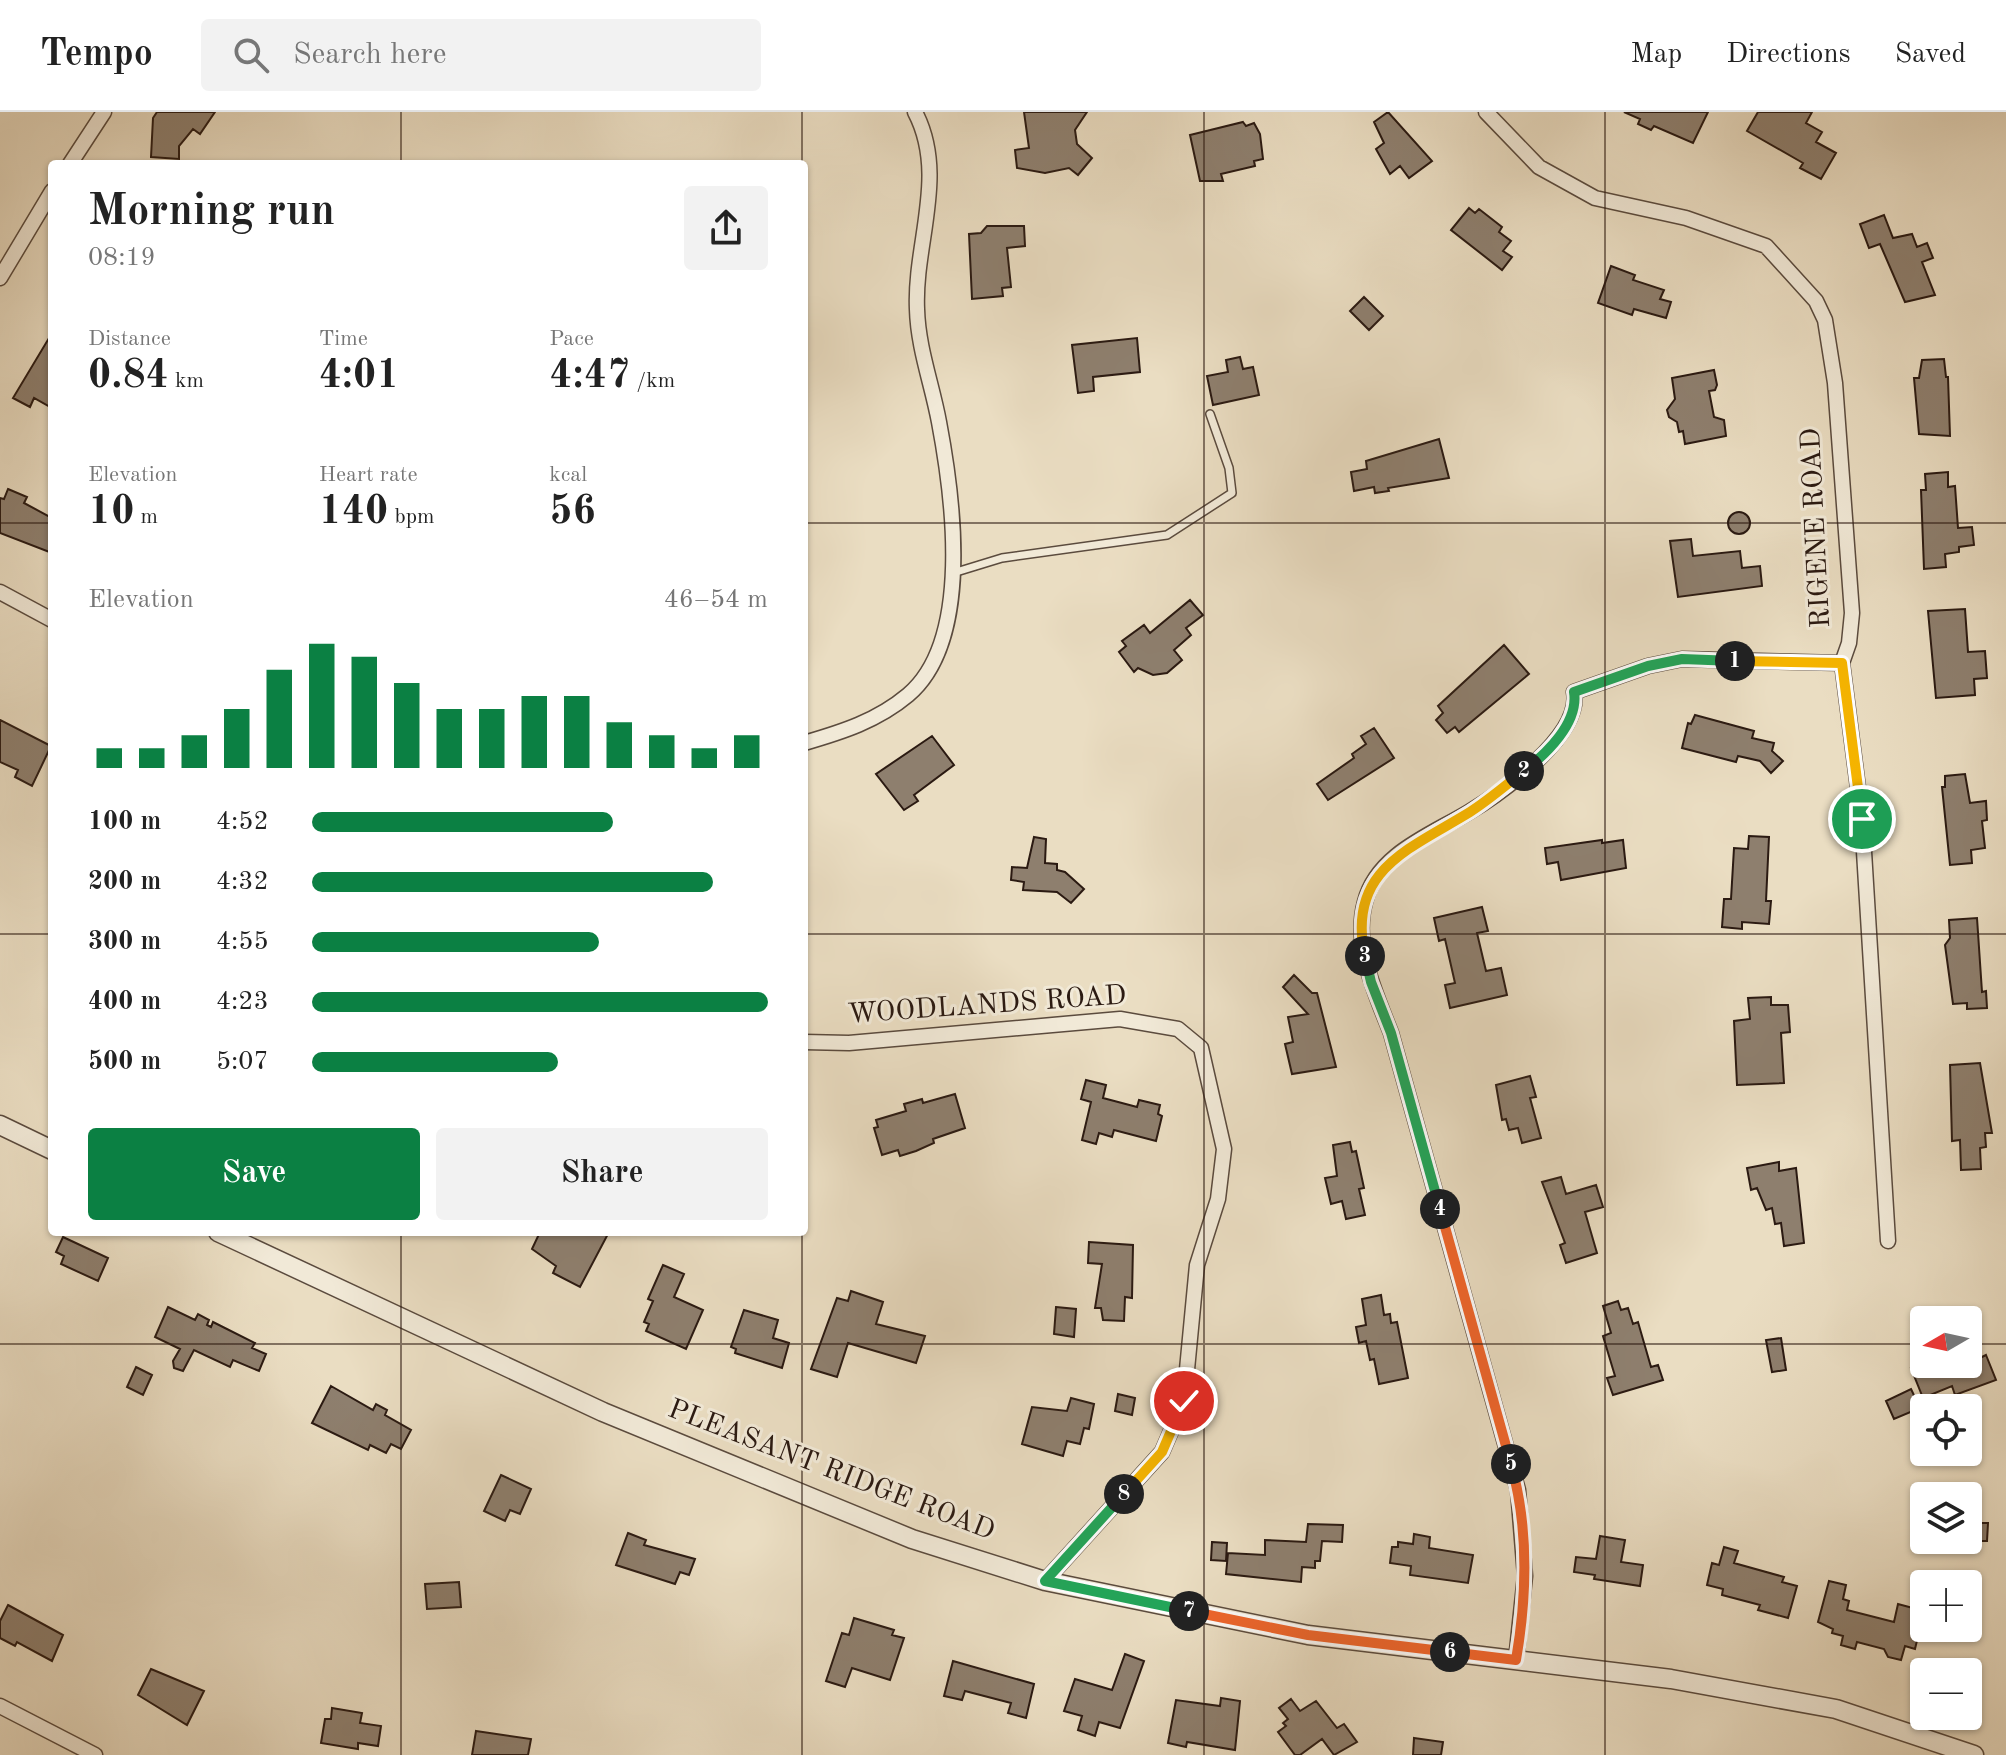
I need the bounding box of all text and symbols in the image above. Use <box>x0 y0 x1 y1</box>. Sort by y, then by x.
search box <box>201 19 761 91</box>
icon: search <box>229 33 273 77</box>
text: Tempo <box>40 36 153 74</box>
text: Search here <box>293 40 446 70</box>
text: Map <box>1630 41 1682 69</box>
text: Directions <box>1726 41 1851 69</box>
text: Saved <box>1895 41 1966 69</box>
button: share <box>684 186 768 270</box>
text: Morning run <box>88 190 335 234</box>
text: 08:19 <box>88 245 156 271</box>
text: Distance <box>88 328 171 350</box>
text: Time <box>319 328 368 350</box>
text: Pace <box>549 328 594 350</box>
text: 0.84 <box>88 357 169 397</box>
text: 4:01 <box>319 357 399 397</box>
text: 4:47 <box>549 357 630 397</box>
text: km <box>169 370 204 392</box>
text: /km <box>630 370 675 392</box>
street label: RIGENE ROAD <box>1798 427 1836 629</box>
text: Elevation <box>88 464 178 486</box>
text: Heart rate <box>319 464 418 486</box>
text: kcal <box>549 464 587 486</box>
text: 10 <box>88 493 134 533</box>
text: 140 <box>319 493 388 533</box>
text: 56 <box>549 493 596 533</box>
text: m <box>134 506 158 528</box>
text: bpm <box>388 506 435 528</box>
text: Elevation <box>88 587 194 613</box>
text: 46–54 m <box>664 587 768 613</box>
pin: 1 <box>1715 641 1755 681</box>
text: 1 <box>1729 650 1741 672</box>
pin: 2 <box>1504 751 1544 791</box>
text: 2 <box>1518 760 1530 782</box>
pin <box>1828 785 1896 853</box>
icon: arrive <box>1840 797 1884 841</box>
text: 100 m <box>88 809 161 835</box>
text: 4:52 <box>216 809 269 835</box>
text: 200 m <box>88 869 161 895</box>
text: 4:32 <box>216 869 269 895</box>
text: 300 m <box>88 929 161 955</box>
text: 4:55 <box>216 929 269 955</box>
pin: 3 <box>1345 936 1385 976</box>
text: 3 <box>1359 945 1371 967</box>
street label: WOODLANDS ROAD <box>847 982 1127 1030</box>
text: 400 m <box>88 989 161 1015</box>
text: 4:23 <box>216 989 269 1015</box>
text: 500 m <box>88 1049 161 1075</box>
text: 5:07 <box>216 1049 269 1075</box>
button: Save <box>88 1128 420 1220</box>
button: Share <box>436 1128 768 1220</box>
pin: 4 <box>1420 1189 1460 1229</box>
text: 4 <box>1434 1198 1446 1220</box>
north arrow <box>1910 1306 1982 1378</box>
map controls <box>1910 1306 1982 1730</box>
pin <box>1150 1367 1218 1435</box>
icon: check <box>1162 1379 1206 1423</box>
button: locate <box>1910 1394 1982 1466</box>
street label: PLEASANT RIDGE ROAD <box>664 1396 998 1546</box>
pin: 5 <box>1491 1444 1531 1484</box>
text: 5 <box>1505 1453 1517 1475</box>
pin: 8 <box>1104 1474 1144 1514</box>
button: layers <box>1910 1482 1982 1554</box>
text: 8 <box>1118 1483 1130 1505</box>
button: + <box>1910 1570 1982 1642</box>
pin: 7 <box>1169 1591 1209 1631</box>
text: 7 <box>1183 1600 1195 1622</box>
pin: 6 <box>1430 1632 1470 1672</box>
text: 6 <box>1444 1641 1456 1663</box>
button: − <box>1910 1658 1982 1730</box>

